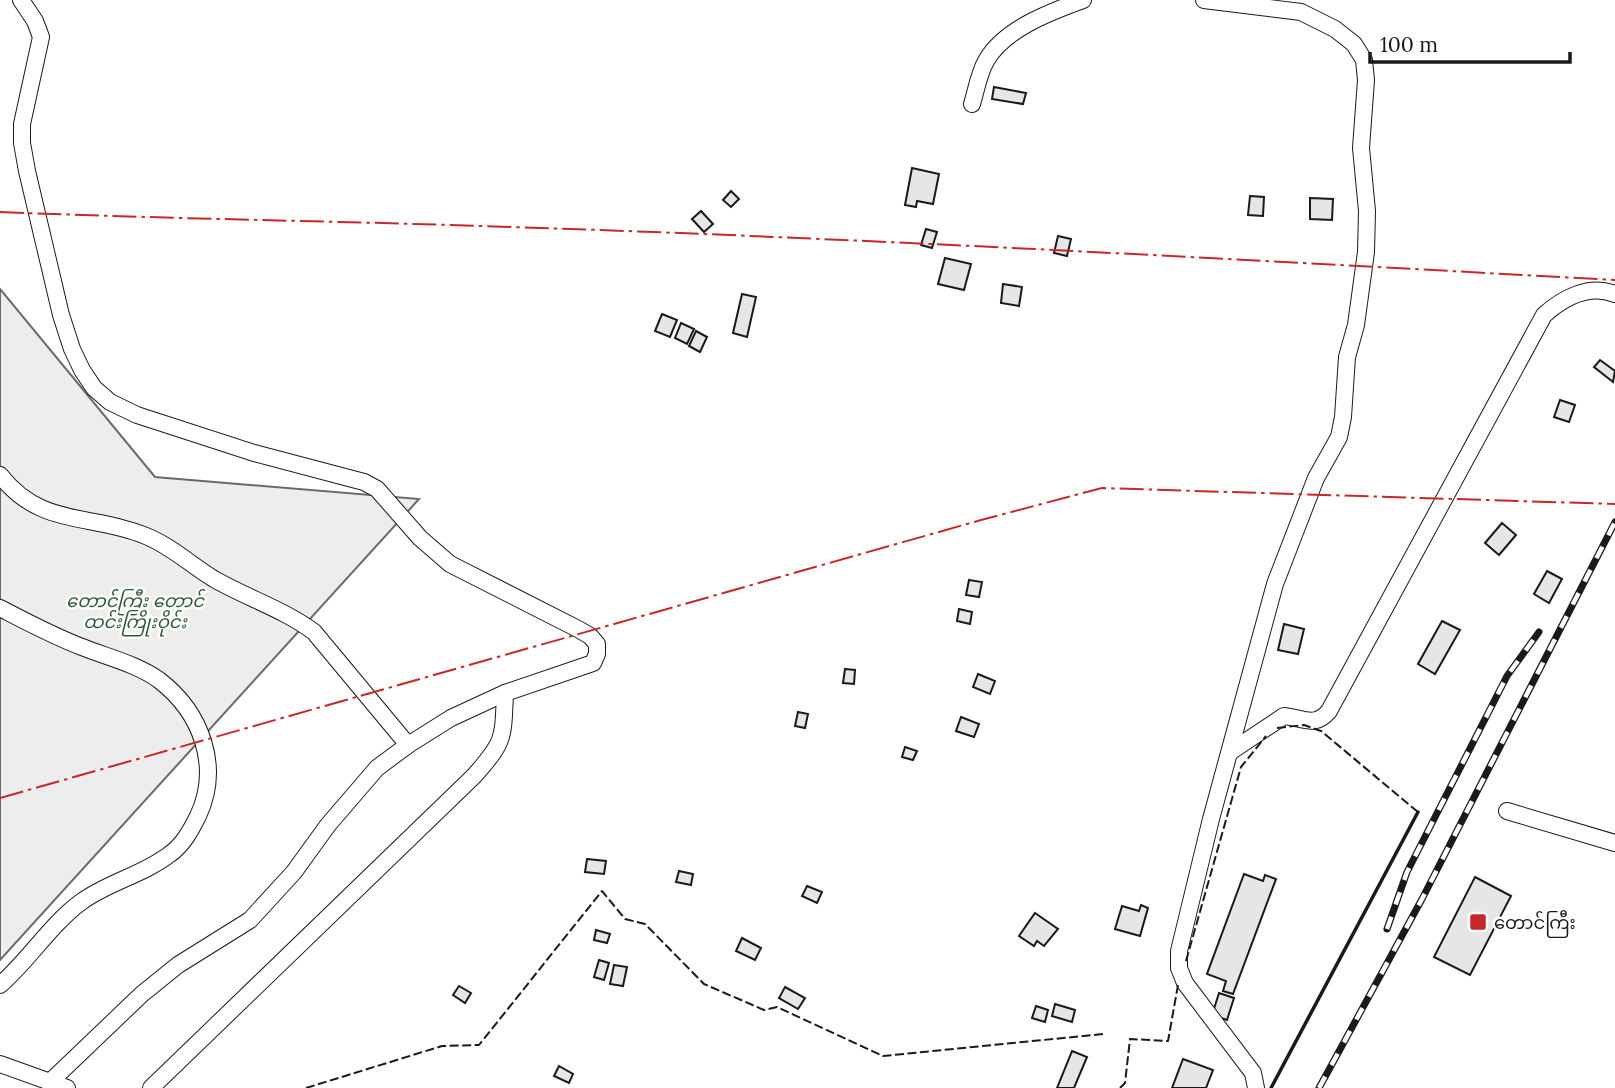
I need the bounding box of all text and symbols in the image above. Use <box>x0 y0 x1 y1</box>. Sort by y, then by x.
scale bar <box>1370 21 1570 65</box>
text: 100 m <box>1380 31 1438 58</box>
park label: တောင်ကြီး တောင် ထင်းကြိုးဝိုင်း <box>66 588 206 637</box>
place label: တောင်ကြီး <box>1494 909 1576 938</box>
marker: တောင်ကြီး <box>1468 912 1488 932</box>

